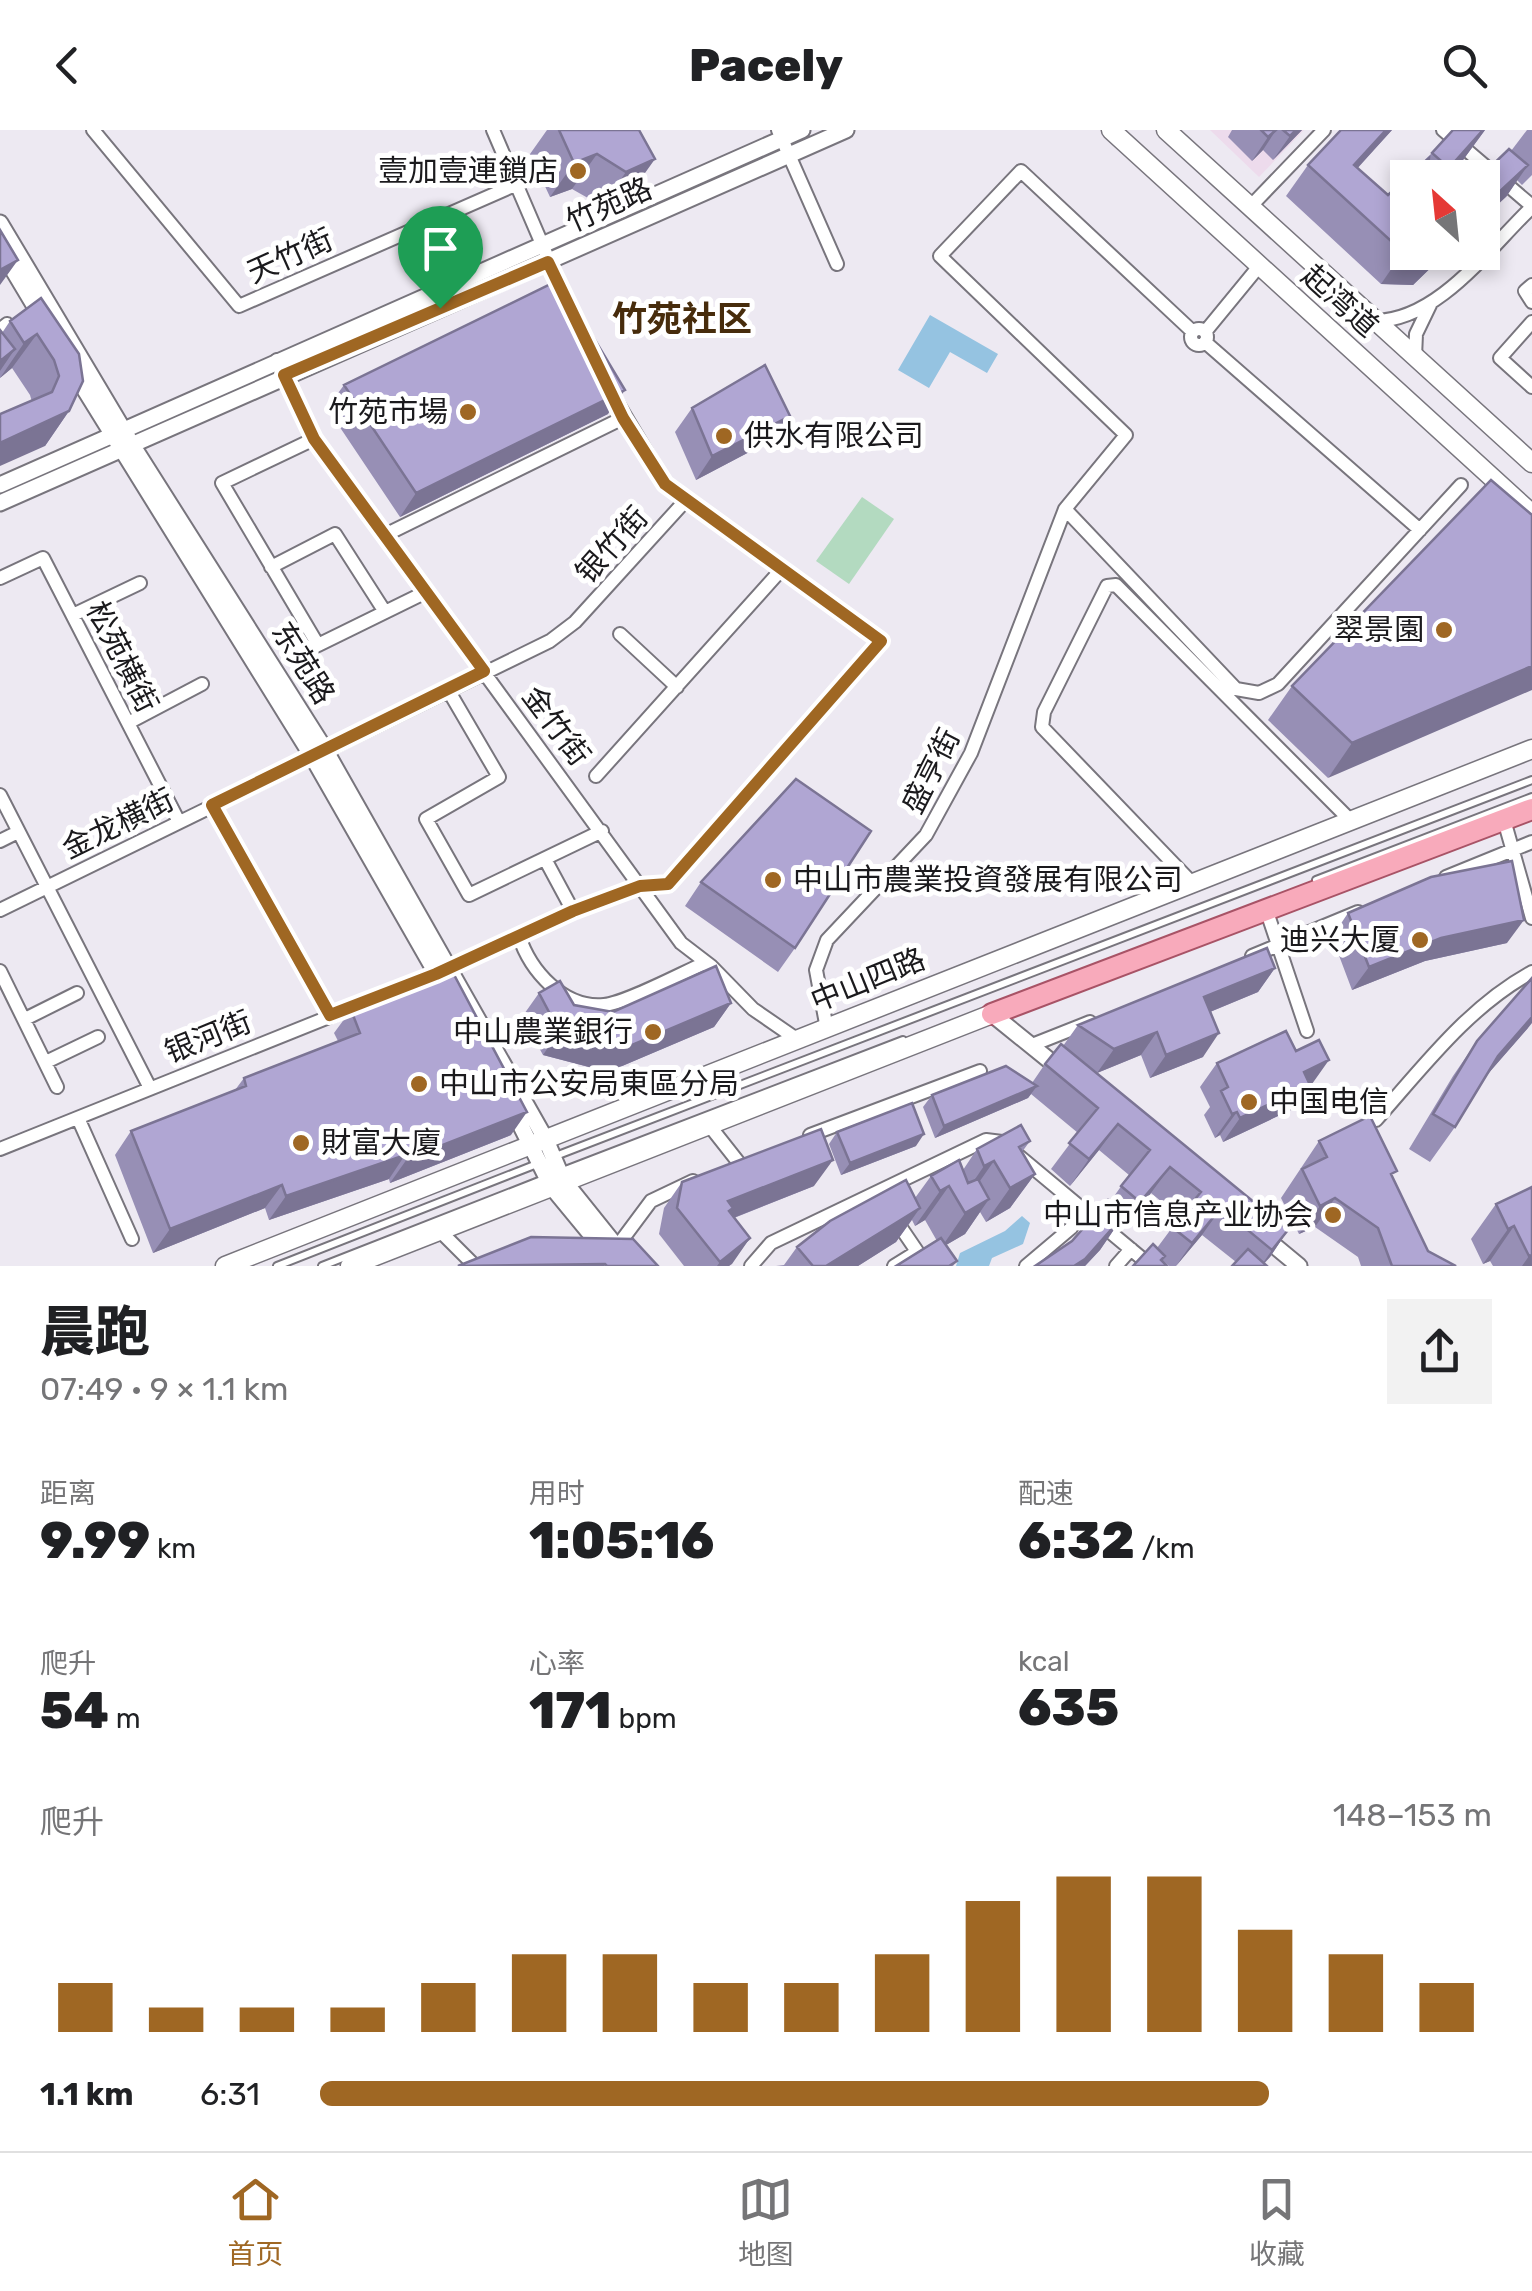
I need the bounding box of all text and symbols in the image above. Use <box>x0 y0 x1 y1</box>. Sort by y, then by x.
icon: back <box>40 38 95 93</box>
icon: search <box>1437 38 1492 93</box>
text: Pacely <box>689 39 843 92</box>
place label: 壹加壹連鎖店 <box>378 153 558 189</box>
marker: 壹加壹連鎖店 <box>567 160 589 182</box>
north arrow <box>1390 160 1500 270</box>
map controls <box>1390 160 1500 270</box>
street label: 竹苑路 <box>561 170 657 240</box>
pin <box>398 206 483 309</box>
street label: 天竹街 <box>242 221 338 291</box>
icon: arrive <box>413 221 468 276</box>
street label: 起湾道 <box>1295 258 1385 344</box>
district label: 竹苑社区 <box>612 298 752 340</box>
place label: 竹苑市場 <box>328 394 448 430</box>
marker: 竹苑市場 <box>457 401 479 423</box>
place label: 供水有限公司 <box>744 418 924 454</box>
marker: 供水有限公司 <box>713 425 735 447</box>
street label: 银竹街 <box>569 500 655 590</box>
street label: 松苑横街 <box>79 595 165 719</box>
place label: 翠景園 <box>1334 612 1424 648</box>
street label: 东苑路 <box>264 615 342 711</box>
marker: 翠景園 <box>1433 619 1455 641</box>
street label: 金竹街 <box>515 679 597 773</box>
street label: 盛亨街 <box>895 723 967 819</box>
street label: 金龙横街 <box>56 782 180 866</box>
place label: 中山市農業投資發展有限公司 <box>793 862 1183 898</box>
marker: 中山市農業投資發展有限公司 <box>762 869 784 891</box>
place label: 迪兴大厦 <box>1280 922 1400 958</box>
marker: 迪兴大厦 <box>1409 929 1431 951</box>
street label: 中山四路 <box>806 941 930 1019</box>
street label: 银河街 <box>160 1003 256 1071</box>
place label: 中山農業銀行 <box>453 1014 633 1050</box>
marker: 中山農業銀行 <box>642 1021 664 1043</box>
place label: 中山市公安局東區分局 <box>439 1066 739 1102</box>
marker: 中山市公安局東區分局 <box>408 1073 430 1095</box>
place label: 中国电信 <box>1269 1084 1389 1120</box>
marker: 中国电信 <box>1238 1091 1260 1113</box>
place label: 財富大廈 <box>321 1125 441 1161</box>
marker: 財富大廈 <box>290 1132 312 1154</box>
place label: 中山市信息产业协会 <box>1043 1197 1313 1233</box>
marker: 中山市信息产业协会 <box>1322 1204 1344 1226</box>
button: share <box>1387 1299 1492 1404</box>
text: 晨跑 <box>40 1300 150 1365</box>
text: 07:49 · 9 × 1.1 km <box>40 1370 288 1408</box>
text: 距离 <box>40 1477 96 1510</box>
text: 用时 <box>529 1477 585 1510</box>
text: 配速 <box>1018 1477 1074 1510</box>
text: 9.99 <box>40 1511 150 1571</box>
text: 1:05:16 <box>529 1511 714 1571</box>
text: 6:32 <box>1018 1511 1135 1571</box>
text: km <box>150 1532 196 1565</box>
text: /km <box>1135 1532 1195 1565</box>
text: kcal <box>1018 1645 1069 1678</box>
text: 爬升 <box>40 1647 96 1680</box>
text: 心率 <box>529 1647 585 1680</box>
text: 635 <box>1018 1678 1119 1738</box>
text: 54 <box>40 1681 109 1741</box>
text: 171 <box>529 1681 612 1741</box>
text: m <box>109 1702 141 1735</box>
text: bpm <box>612 1702 677 1735</box>
text: 148–153 m <box>1333 1796 1492 1834</box>
text: 爬升 <box>40 1803 104 1841</box>
text: 1.1 km <box>40 2075 134 2113</box>
text: 6:31 <box>200 2075 260 2113</box>
tab: 首页 <box>227 2172 283 2272</box>
tab: 地图 <box>738 2172 794 2272</box>
tab: 收藏 <box>1249 2172 1305 2272</box>

